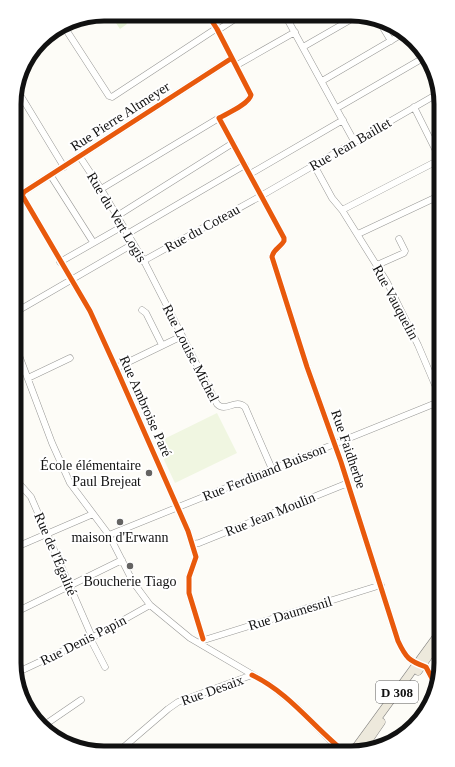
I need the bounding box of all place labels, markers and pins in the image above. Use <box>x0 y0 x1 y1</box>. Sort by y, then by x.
place label: École élémentaire Paul Brejeat <box>40 457 141 489</box>
marker: École élémentaire Paul Brejeat <box>144 468 154 478</box>
marker: maison d'Erwann <box>115 517 125 527</box>
place label: maison d'Erwann <box>71 530 169 545</box>
marker: Boucherie Tiago <box>125 561 135 571</box>
place label: Boucherie Tiago <box>84 574 176 589</box>

